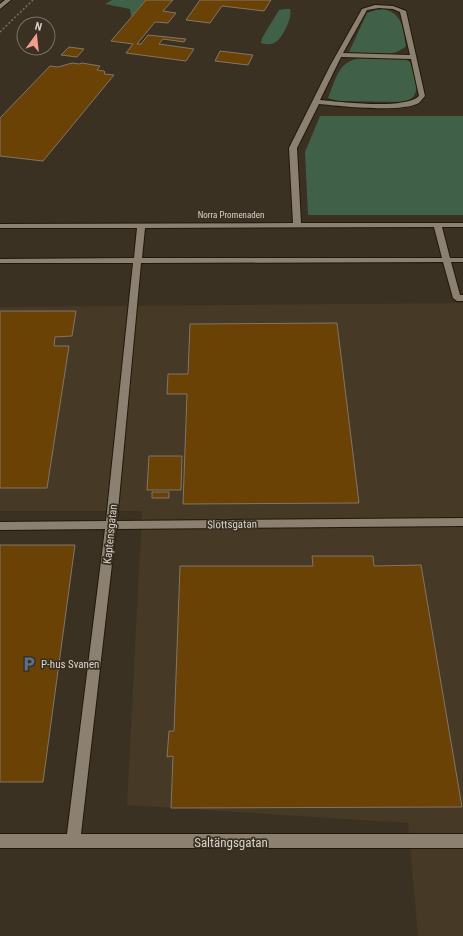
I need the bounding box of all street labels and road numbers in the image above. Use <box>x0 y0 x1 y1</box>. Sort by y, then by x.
street label: Norra Promenaden <box>198 210 264 220</box>
street label: Kaptensgatan <box>101 504 120 565</box>
street label: Slottsgatan <box>207 518 257 531</box>
street label: Saltängsgatan <box>194 835 268 850</box>

